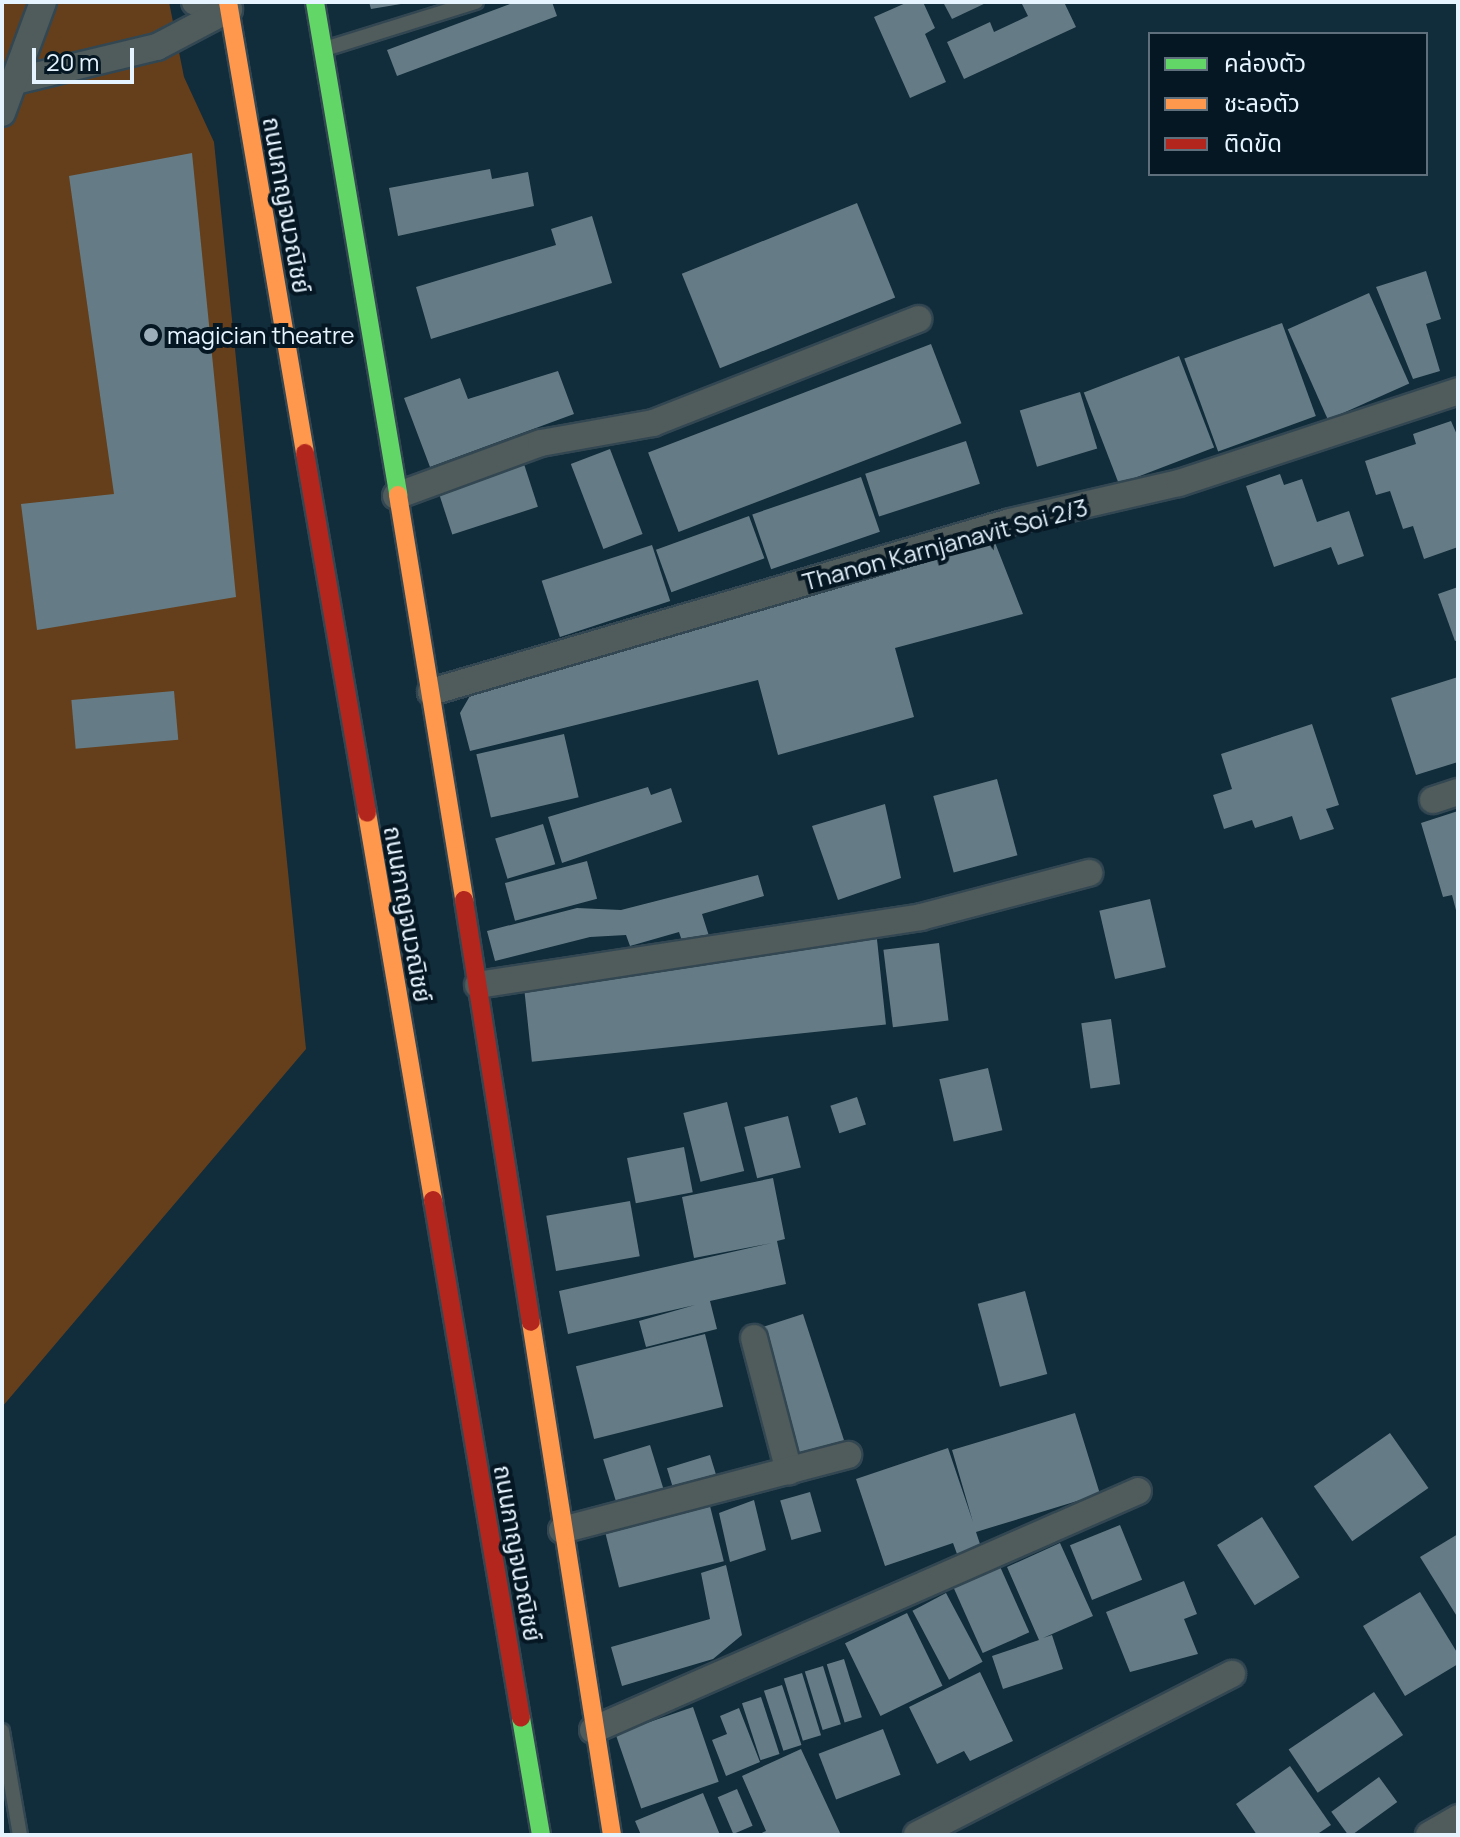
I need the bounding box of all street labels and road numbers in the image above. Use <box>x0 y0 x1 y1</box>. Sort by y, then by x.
street label: ถนนกาญจนวณิชย์ <box>257 115 317 295</box>
street label: Thanon Karnjanavit Soi 2/3 <box>799 492 1091 596</box>
street label: ถนนกาญจนวณิชย์ <box>378 824 438 1004</box>
street label: ถนนกาญจนวณิชย์ <box>488 1463 548 1643</box>

